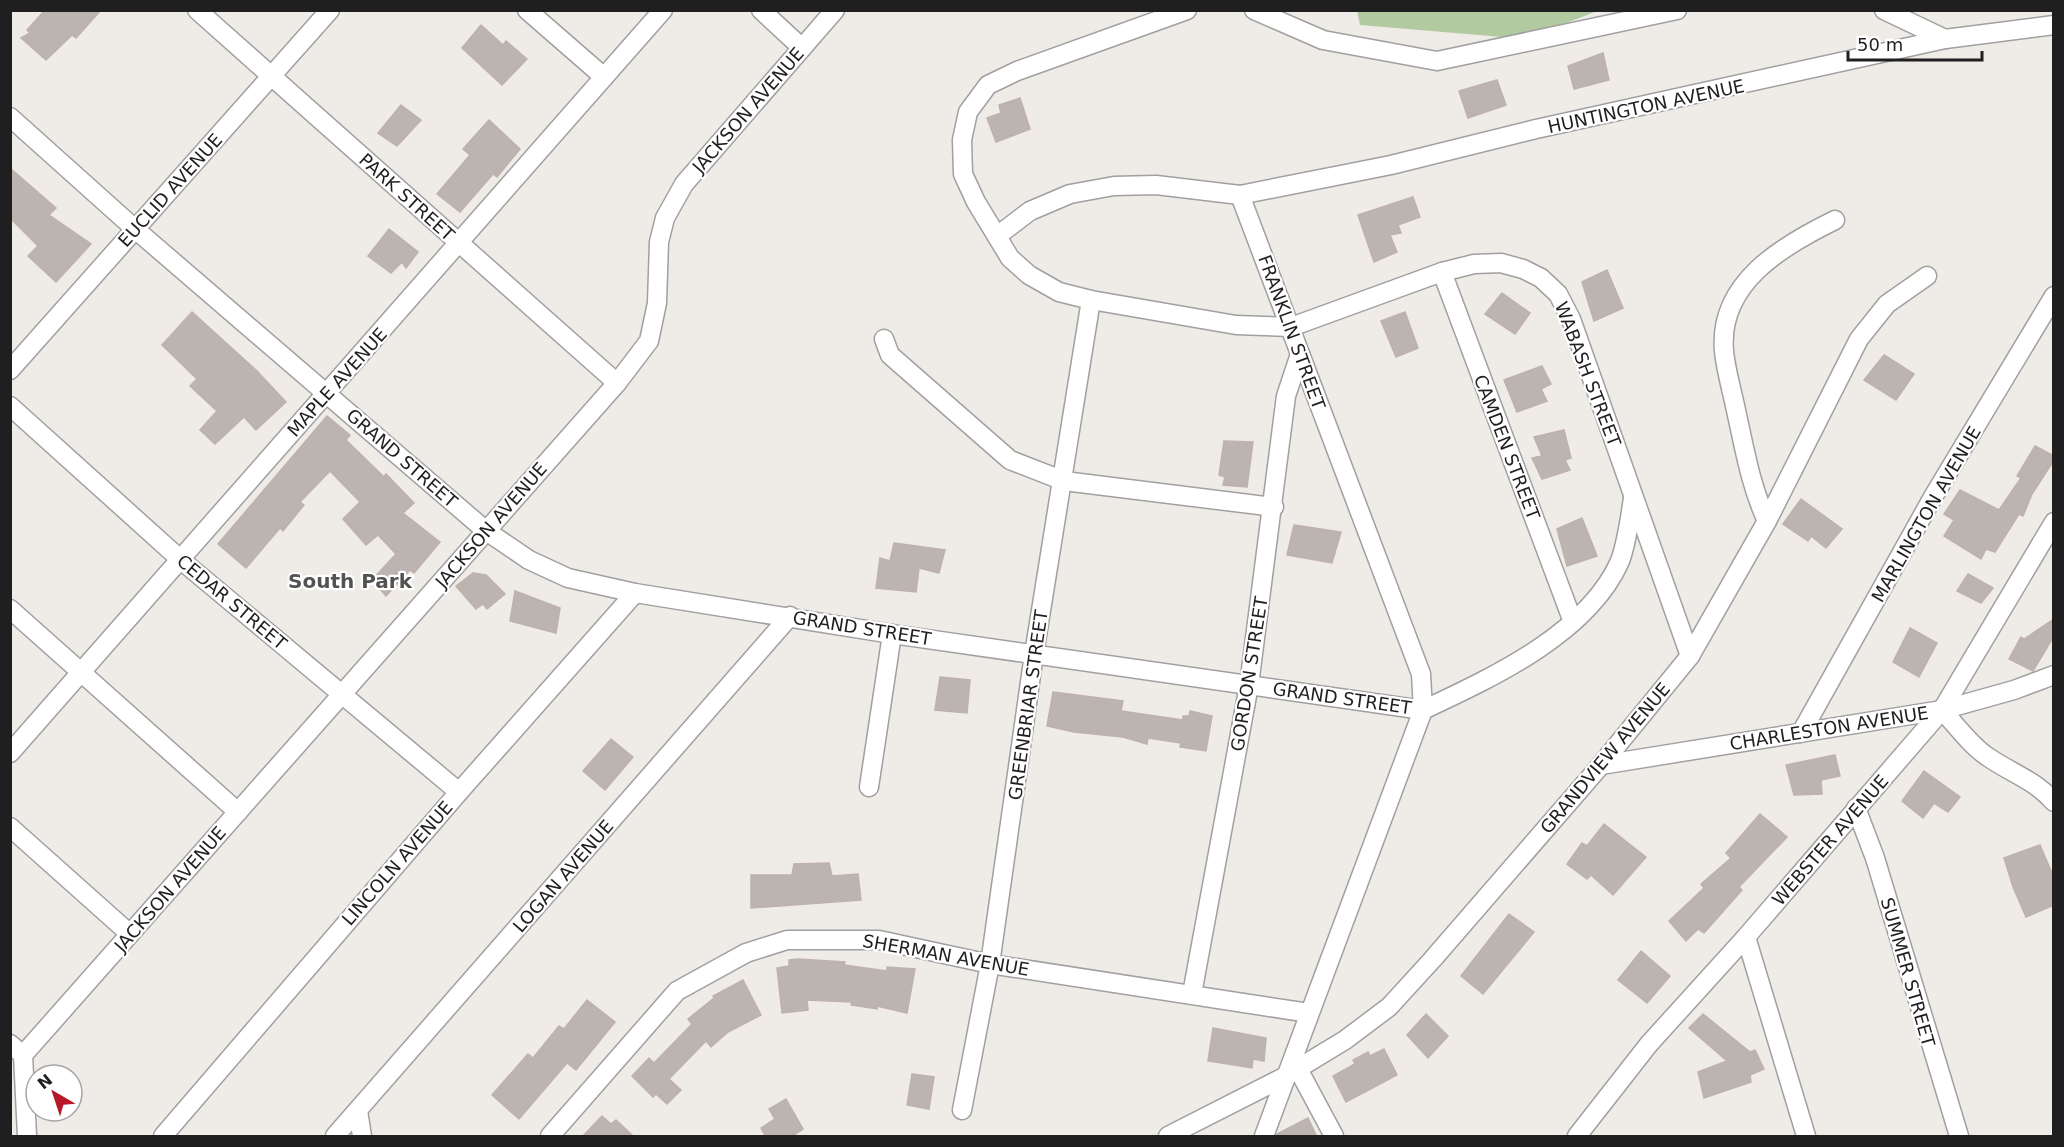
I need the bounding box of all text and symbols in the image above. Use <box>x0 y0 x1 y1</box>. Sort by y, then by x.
scale bar <box>1848 24 1982 62</box>
text: 50 m <box>1857 34 1903 55</box>
street label: JACKSON AVENUE <box>687 43 808 178</box>
street label: HUNTINGTON AVENUE <box>1546 75 1746 137</box>
street label: EUCLID AVENUE <box>114 129 226 251</box>
street label: PARK STREET <box>355 149 460 246</box>
street label: FRANKLIN STREET <box>1254 252 1330 413</box>
street label: WABASH STREET <box>1551 299 1626 450</box>
street label: MAPLE AVENUE <box>283 323 391 441</box>
street label: CAMDEN STREET <box>1470 372 1545 523</box>
street label: GRAND STREET <box>342 404 462 512</box>
street label: MARLINGTON AVENUE <box>1867 422 1985 606</box>
street label: JACKSON AVENUE <box>430 458 551 593</box>
street label: CEDAR STREET <box>173 550 292 655</box>
district label: South Park <box>288 569 413 593</box>
street label: GORDON STREET <box>1226 594 1272 753</box>
street label: GRAND STREET <box>791 607 934 649</box>
street label: GREENBRIAR STREET <box>1004 607 1052 802</box>
street label: GRAND STREET <box>1271 678 1414 718</box>
street label: GRANDVIEW AVENUE <box>1536 678 1674 838</box>
street label: CHARLESTON AVENUE <box>1728 702 1930 754</box>
street label: WEBSTER AVENUE <box>1768 770 1892 910</box>
street label: LINCOLN AVENUE <box>337 797 457 929</box>
street label: LOGAN AVENUE <box>509 816 617 936</box>
street label: JACKSON AVENUE <box>109 822 230 957</box>
street label: SUMMER STREET <box>1877 895 1940 1050</box>
street label: SHERMAN AVENUE <box>861 930 1031 980</box>
north arrow <box>24 1063 84 1123</box>
text: N <box>34 1070 56 1093</box>

